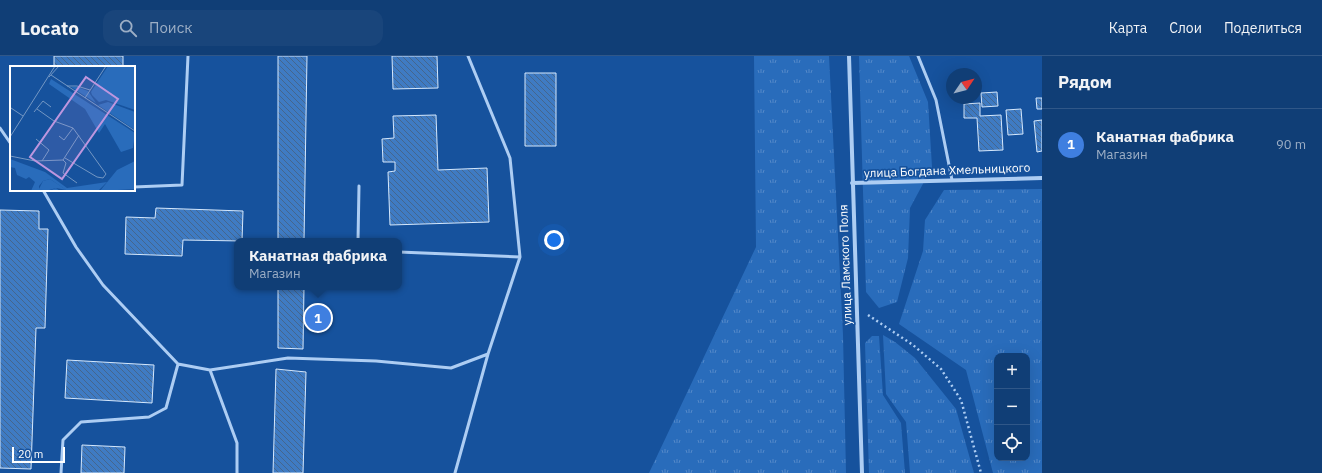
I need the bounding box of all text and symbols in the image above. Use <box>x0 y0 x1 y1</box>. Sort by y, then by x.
search box <box>103 10 383 46</box>
text: Locato <box>20 16 79 40</box>
icon: search <box>117 17 139 39</box>
text: Поиск <box>149 18 192 37</box>
text: Карта <box>1109 19 1147 37</box>
text: Слои <box>1169 19 1202 37</box>
text: Поделиться <box>1224 19 1302 37</box>
inset map <box>10 66 135 191</box>
north arrow <box>946 68 982 104</box>
text: Рядом <box>1058 71 1112 93</box>
text: Канатная фабрика <box>1096 127 1234 146</box>
text: 1 <box>1067 136 1075 153</box>
text: 90 m <box>1276 136 1306 153</box>
text: Магазин <box>1096 146 1148 163</box>
street label: улица Богдана Хмельницкого <box>863 160 1031 180</box>
street label: улица Ламского Поля <box>835 204 855 326</box>
your location <box>544 230 564 250</box>
popup <box>234 238 402 290</box>
text: Канатная фабрика <box>249 246 387 265</box>
text: Магазин <box>249 265 301 282</box>
pin: 1 <box>305 303 331 333</box>
map controls <box>994 353 1030 461</box>
button: + <box>994 353 1030 389</box>
button: − <box>994 389 1030 425</box>
button: locate <box>994 425 1030 461</box>
scale bar <box>12 445 65 464</box>
text: 20 m <box>18 447 43 461</box>

